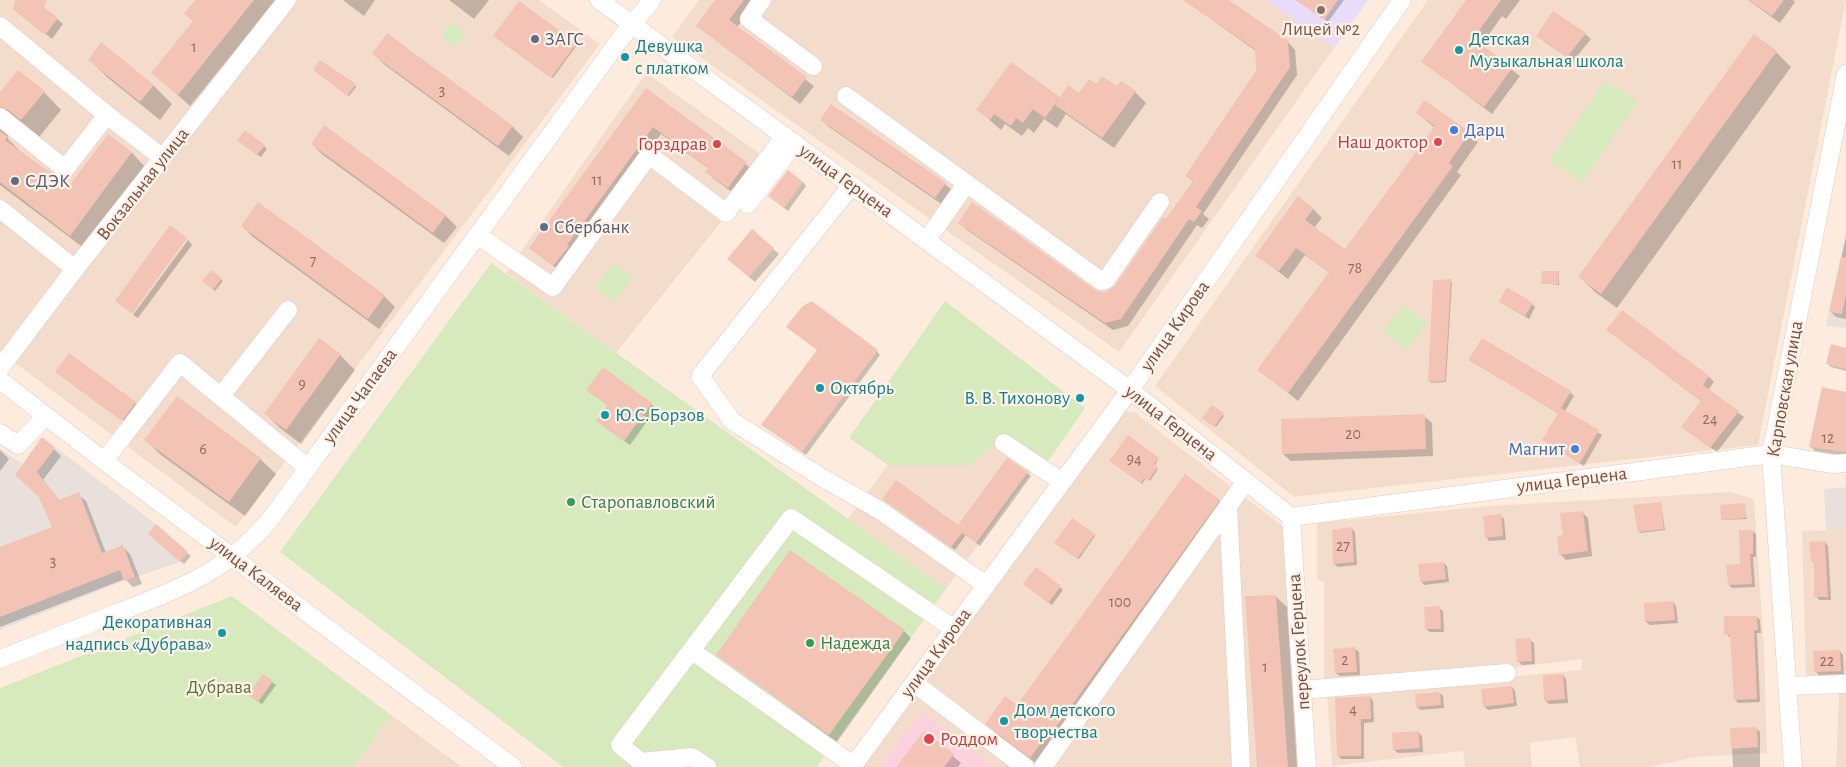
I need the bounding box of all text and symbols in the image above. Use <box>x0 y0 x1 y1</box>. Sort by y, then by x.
marker: Лицей №2 <box>1315 4 1327 16</box>
place label: Лицей №2 <box>1282 18 1360 40</box>
place label: ЗАГС <box>545 28 584 50</box>
place label: Детская Музыкальная школа <box>1469 28 1624 72</box>
marker: ЗАГС <box>529 33 541 45</box>
place label: Девушка с платком <box>635 35 709 79</box>
house number: 1 <box>191 37 197 57</box>
marker: Детская Музыкальная школа <box>1453 44 1465 56</box>
marker: Девушка с платком <box>619 51 631 63</box>
house number: 3 <box>439 80 445 100</box>
place label: Дарц <box>1464 119 1505 141</box>
street label: Вокзальная улица <box>92 123 194 245</box>
marker: Дарц <box>1448 124 1460 136</box>
place label: Наш доктор <box>1337 131 1428 153</box>
place label: Горздрав <box>638 133 707 155</box>
marker: Наш доктор <box>1432 136 1444 148</box>
marker: Горздрав <box>711 138 723 150</box>
street label: улица Герцена <box>794 139 898 223</box>
house number: 11 <box>1671 154 1683 174</box>
place label: СДЭК <box>25 170 70 192</box>
house number: 11 <box>591 170 603 190</box>
marker: СДЭК <box>9 175 21 187</box>
place label: Сбербанк <box>554 216 629 238</box>
marker: Сбербанк <box>538 221 550 233</box>
house number: 7 <box>310 251 316 271</box>
house number: 78 <box>1348 258 1362 278</box>
street label: улица Кирова <box>1135 276 1215 376</box>
street label: Карповская улица <box>1762 319 1808 459</box>
street label: улица Чапаева <box>318 344 402 448</box>
house number: 9 <box>298 374 306 394</box>
place label: Октябрь <box>830 377 894 399</box>
street label: улица Герцена <box>1120 380 1222 466</box>
marker: Октябрь <box>814 382 826 394</box>
place label: В. В. Тихонову <box>964 387 1070 409</box>
marker: В. В. Тихонову <box>1074 392 1086 404</box>
place label: Ю.С.Борзов <box>615 404 704 426</box>
marker: Ю.С.Борзов <box>599 409 611 421</box>
house number: 24 <box>1703 409 1717 429</box>
house number: 20 <box>1345 424 1361 444</box>
house number: 12 <box>1822 428 1834 448</box>
place label: Магнит <box>1508 438 1565 460</box>
house number: 6 <box>199 439 207 459</box>
marker: Магнит <box>1569 443 1581 455</box>
house number: 94 <box>1126 449 1142 469</box>
street label: улица Герцена <box>1516 462 1628 498</box>
place label: Старопавловский <box>581 491 716 513</box>
marker: Старопавловский <box>565 496 577 508</box>
street label: улица Каляева <box>205 531 307 617</box>
house number: 27 <box>1336 536 1350 556</box>
house number: 3 <box>50 551 56 571</box>
street label: переулок Герцена <box>1283 573 1315 711</box>
house number: 100 <box>1109 592 1131 612</box>
street label: улица Кирова <box>896 604 976 702</box>
place label: Декоративная надпись «Дубрава» <box>65 611 212 655</box>
marker: Декоративная надпись «Дубрава» <box>216 627 228 639</box>
place label: Надежда <box>820 632 891 654</box>
marker: Надежда <box>804 637 816 649</box>
house number: 2 <box>1341 650 1349 670</box>
house number: 22 <box>1820 651 1834 671</box>
house number: 1 <box>1262 657 1268 677</box>
park label: Дубрава <box>186 676 252 698</box>
place label: Дом детского творчества <box>1014 699 1115 743</box>
house number: 4 <box>1349 699 1357 719</box>
marker: Дом детского творчества <box>998 715 1010 727</box>
place label: Роддом <box>940 728 998 750</box>
marker: Роддом <box>922 732 936 746</box>

